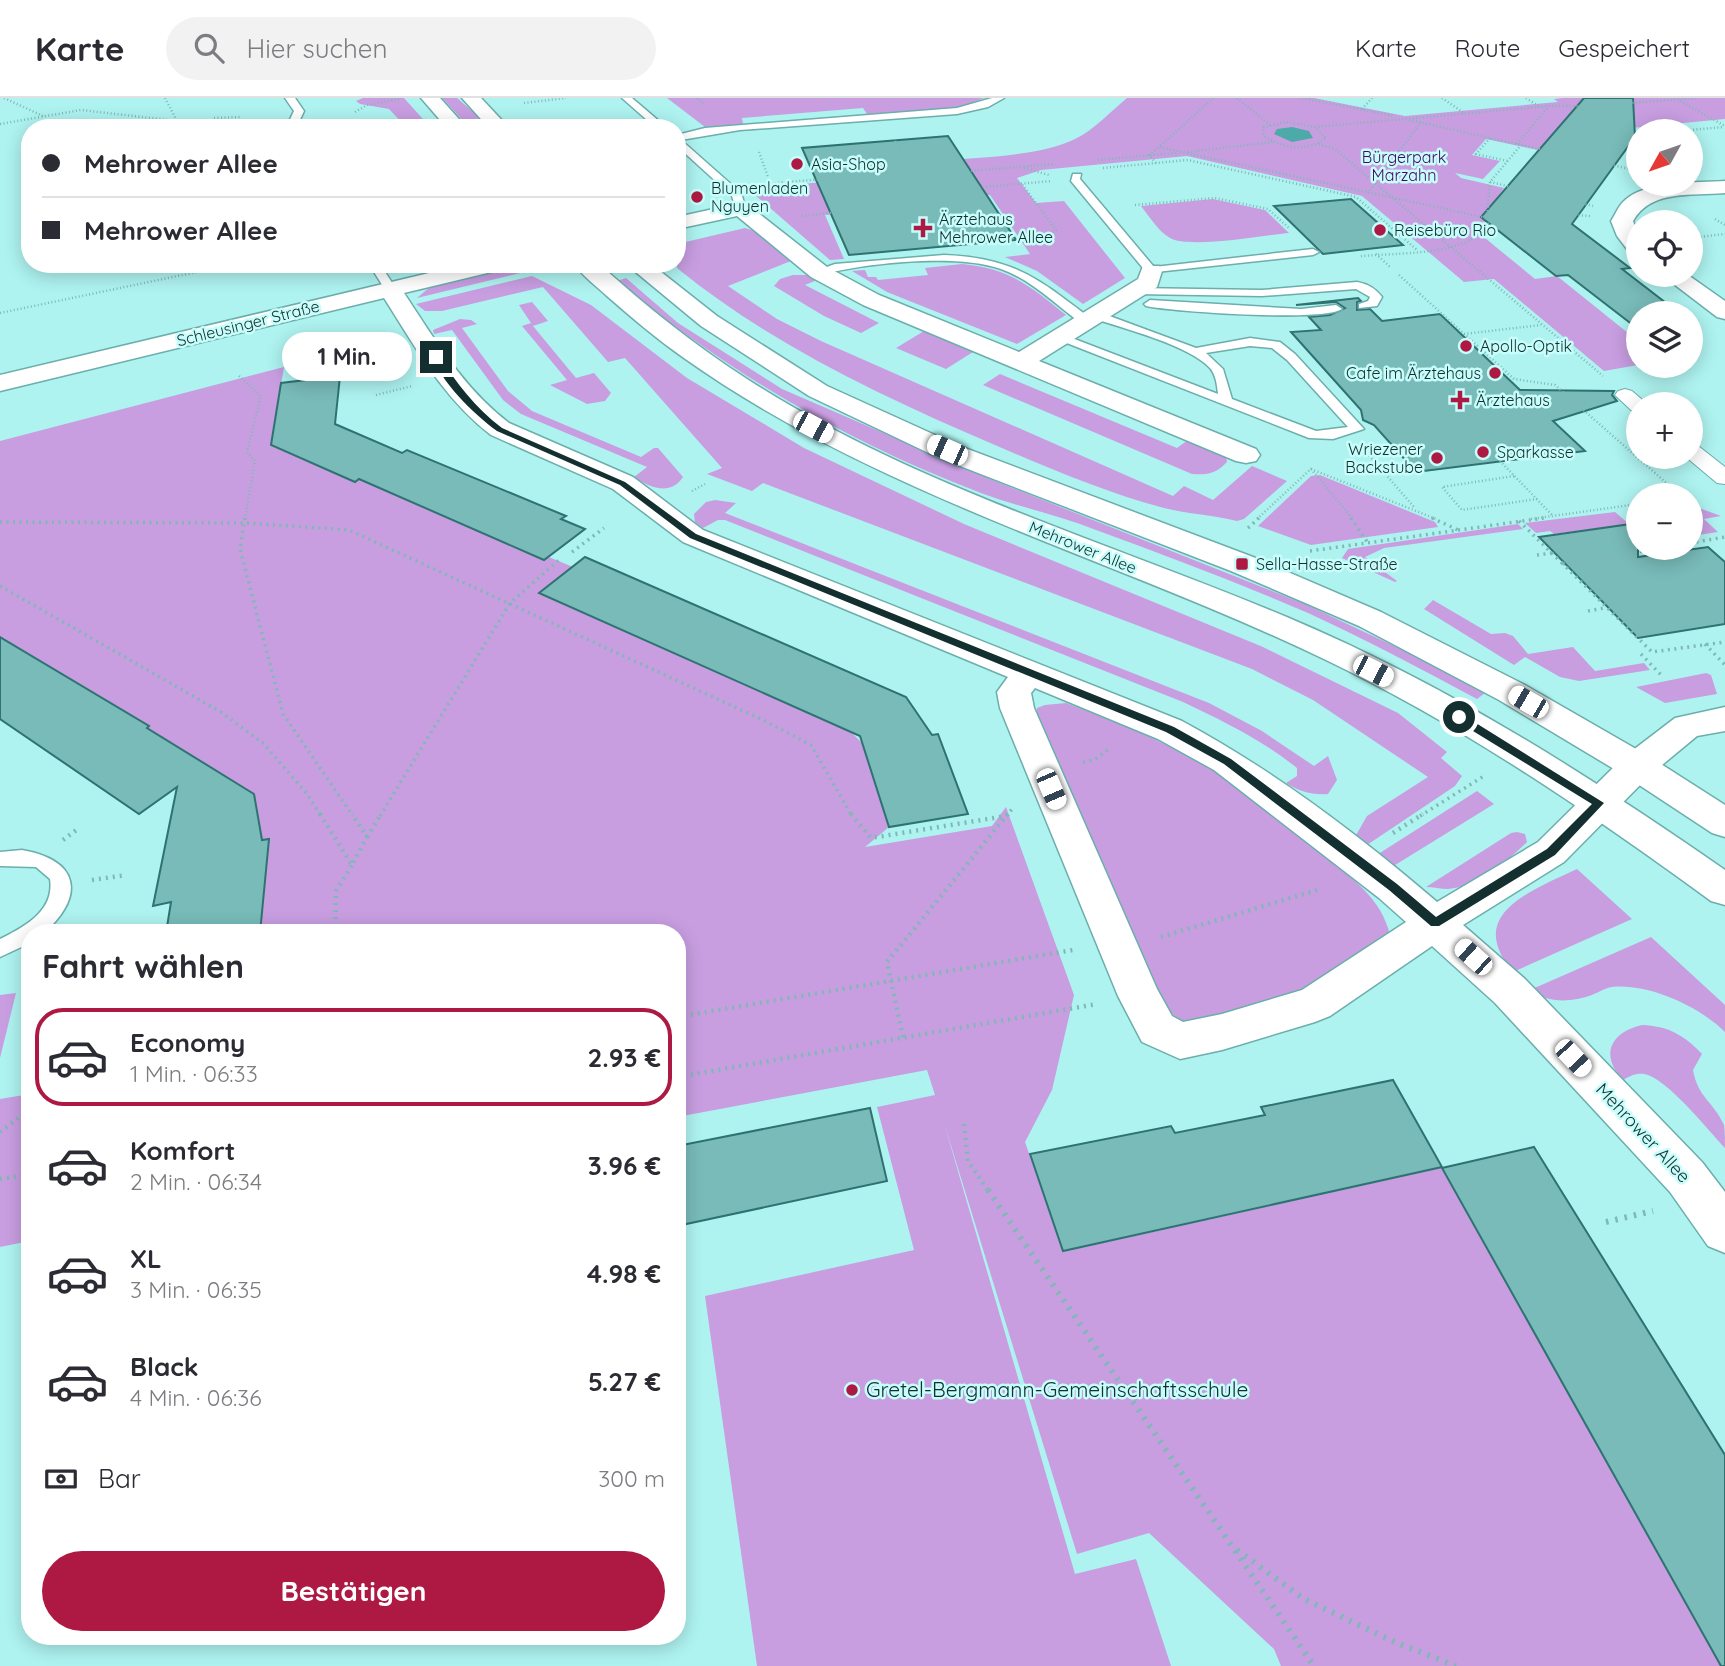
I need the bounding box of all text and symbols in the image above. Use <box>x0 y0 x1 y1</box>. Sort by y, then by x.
search box <box>166 17 656 80</box>
text: Karte <box>35 28 124 69</box>
icon: search <box>190 29 228 67</box>
text: Hier suchen <box>246 32 388 65</box>
text: Karte <box>1355 33 1417 63</box>
text: Route <box>1455 33 1520 63</box>
text: Gespeichert <box>1558 33 1690 63</box>
north arrow <box>1626 119 1703 196</box>
map controls <box>1626 119 1703 560</box>
text: Mehrower Allee <box>84 147 278 180</box>
park label: Bürgerpark Marzahn <box>1362 147 1446 185</box>
place label: Asia-Shop <box>811 154 886 174</box>
marker: Asia-Shop <box>789 156 805 172</box>
place label: Blumenladen Nguyen <box>711 178 808 216</box>
marker: Blumenladen Nguyen <box>689 189 705 205</box>
place label: Ärztehaus Mehrower Allee <box>939 209 1053 247</box>
button: locate <box>1626 210 1703 287</box>
text: Mehrower Allee <box>84 214 278 247</box>
marker: Ärztehaus Mehrower Allee <box>913 218 933 238</box>
place label: Reisebüro Rio <box>1394 220 1496 240</box>
marker: Reisebüro Rio <box>1372 222 1388 238</box>
street label: Schleusinger Straße <box>175 296 321 350</box>
button: layers <box>1626 301 1703 378</box>
callout: 1 Min. <box>282 332 412 382</box>
place label: Apollo-Optik <box>1480 336 1572 356</box>
marker: Apollo-Optik <box>1458 338 1474 354</box>
route end <box>420 341 452 373</box>
text: 1 Min. <box>317 342 377 371</box>
place label: Cafe im Ärztehaus <box>1346 363 1481 383</box>
marker: Cafe im Ärztehaus <box>1487 365 1503 381</box>
marker: Ärztehaus <box>1450 390 1470 410</box>
place label: Ärztehaus <box>1476 390 1550 410</box>
button: + <box>1626 392 1703 469</box>
car <box>790 408 837 446</box>
car <box>924 432 971 468</box>
place label: Wriezener Backstube <box>1345 439 1423 477</box>
place label: Sparkasse <box>1497 442 1574 462</box>
marker: Sparkasse <box>1475 444 1491 460</box>
marker: Wriezener Backstube <box>1429 450 1445 466</box>
button: − <box>1626 483 1703 560</box>
street label: Mehrower Allee <box>1026 516 1140 578</box>
place label: Sella-Hasse-Straße <box>1256 554 1398 574</box>
marker: Sella-Hasse-Straße <box>1234 556 1250 572</box>
car <box>1350 652 1397 690</box>
car <box>1505 682 1552 722</box>
route start <box>1443 701 1475 733</box>
car <box>1034 766 1069 812</box>
car <box>1451 935 1496 979</box>
text: Fahrt wählen <box>42 946 244 986</box>
icon: car <box>46 1026 109 1089</box>
text: Economy <box>130 1026 245 1059</box>
car <box>1551 1035 1596 1081</box>
text: 2.93 € <box>587 1041 661 1074</box>
text: 1 Min. · 06:33 <box>130 1059 258 1088</box>
street label: Mehrower Allee <box>1591 1078 1696 1187</box>
icon: car <box>46 1134 109 1197</box>
text: Komfort <box>130 1134 235 1167</box>
text: 3.96 € <box>588 1149 661 1182</box>
text: 2 Min. · 06:34 <box>130 1167 262 1196</box>
icon: car <box>46 1242 109 1305</box>
text: XL <box>130 1242 162 1275</box>
text: 4.98 € <box>587 1257 661 1290</box>
text: 3 Min. · 06:35 <box>130 1275 262 1304</box>
icon: car <box>46 1350 109 1413</box>
text: Black <box>130 1350 199 1383</box>
text: 5.27 € <box>588 1365 661 1398</box>
place label: Gretel-Bergmann-Gemeinschaftsschule <box>866 1376 1248 1402</box>
marker: Gretel-Bergmann-Gemeinschaftsschule <box>844 1382 860 1398</box>
text: 4 Min. · 06:36 <box>130 1383 262 1412</box>
icon: cash <box>42 1460 80 1498</box>
text: Bar <box>98 1462 141 1495</box>
text: 300 m <box>598 1464 665 1493</box>
button: Bestätigen <box>42 1551 665 1631</box>

